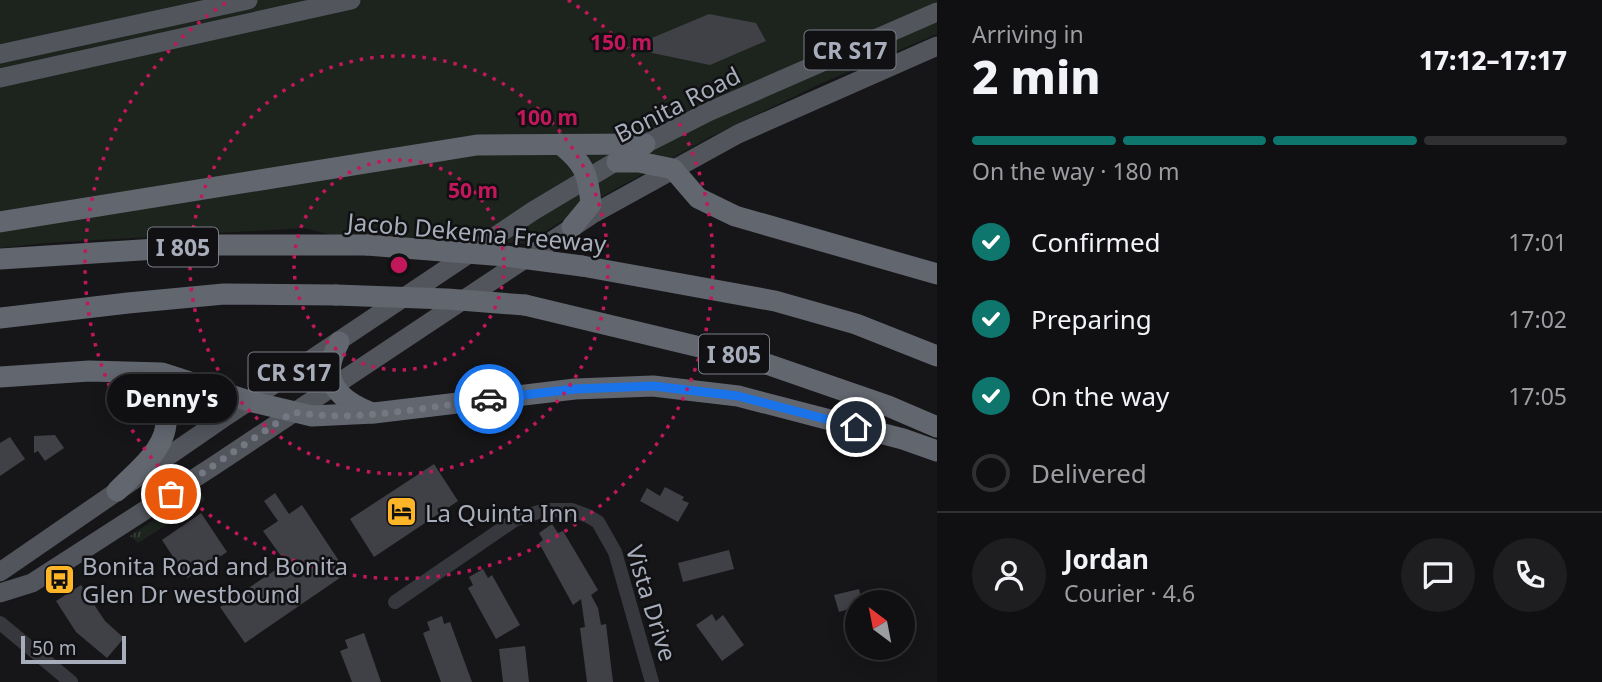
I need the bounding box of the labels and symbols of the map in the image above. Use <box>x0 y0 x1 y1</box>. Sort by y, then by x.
text: 150 m <box>590 28 652 56</box>
road number: CR S17 <box>804 31 896 70</box>
street label: Bonita Road <box>608 58 746 150</box>
text: 100 m <box>516 103 578 131</box>
text: 50 m <box>448 176 498 204</box>
street label: Jacob Dekema Freeway <box>344 204 609 260</box>
road number: I 805 <box>148 228 218 266</box>
centre of rings <box>387 253 411 277</box>
road number: I 805 <box>699 334 769 374</box>
road number: CR S17 <box>248 352 340 392</box>
courier <box>454 364 524 434</box>
callout: Denny's <box>106 375 236 424</box>
pin <box>826 397 886 457</box>
pin <box>141 464 201 524</box>
hotel icon: La Quinta Inn <box>385 495 419 529</box>
place label: La Quinta Inn <box>425 496 578 529</box>
street label: Vista Drive <box>619 541 685 665</box>
place label: Bonita Road and Bonita Glen Dr westbound <box>82 549 348 610</box>
bus stop icon: Bonita Road and Bonita Glen Dr westbound <box>42 562 76 596</box>
north arrow <box>845 590 915 660</box>
scale bar <box>21 633 126 665</box>

